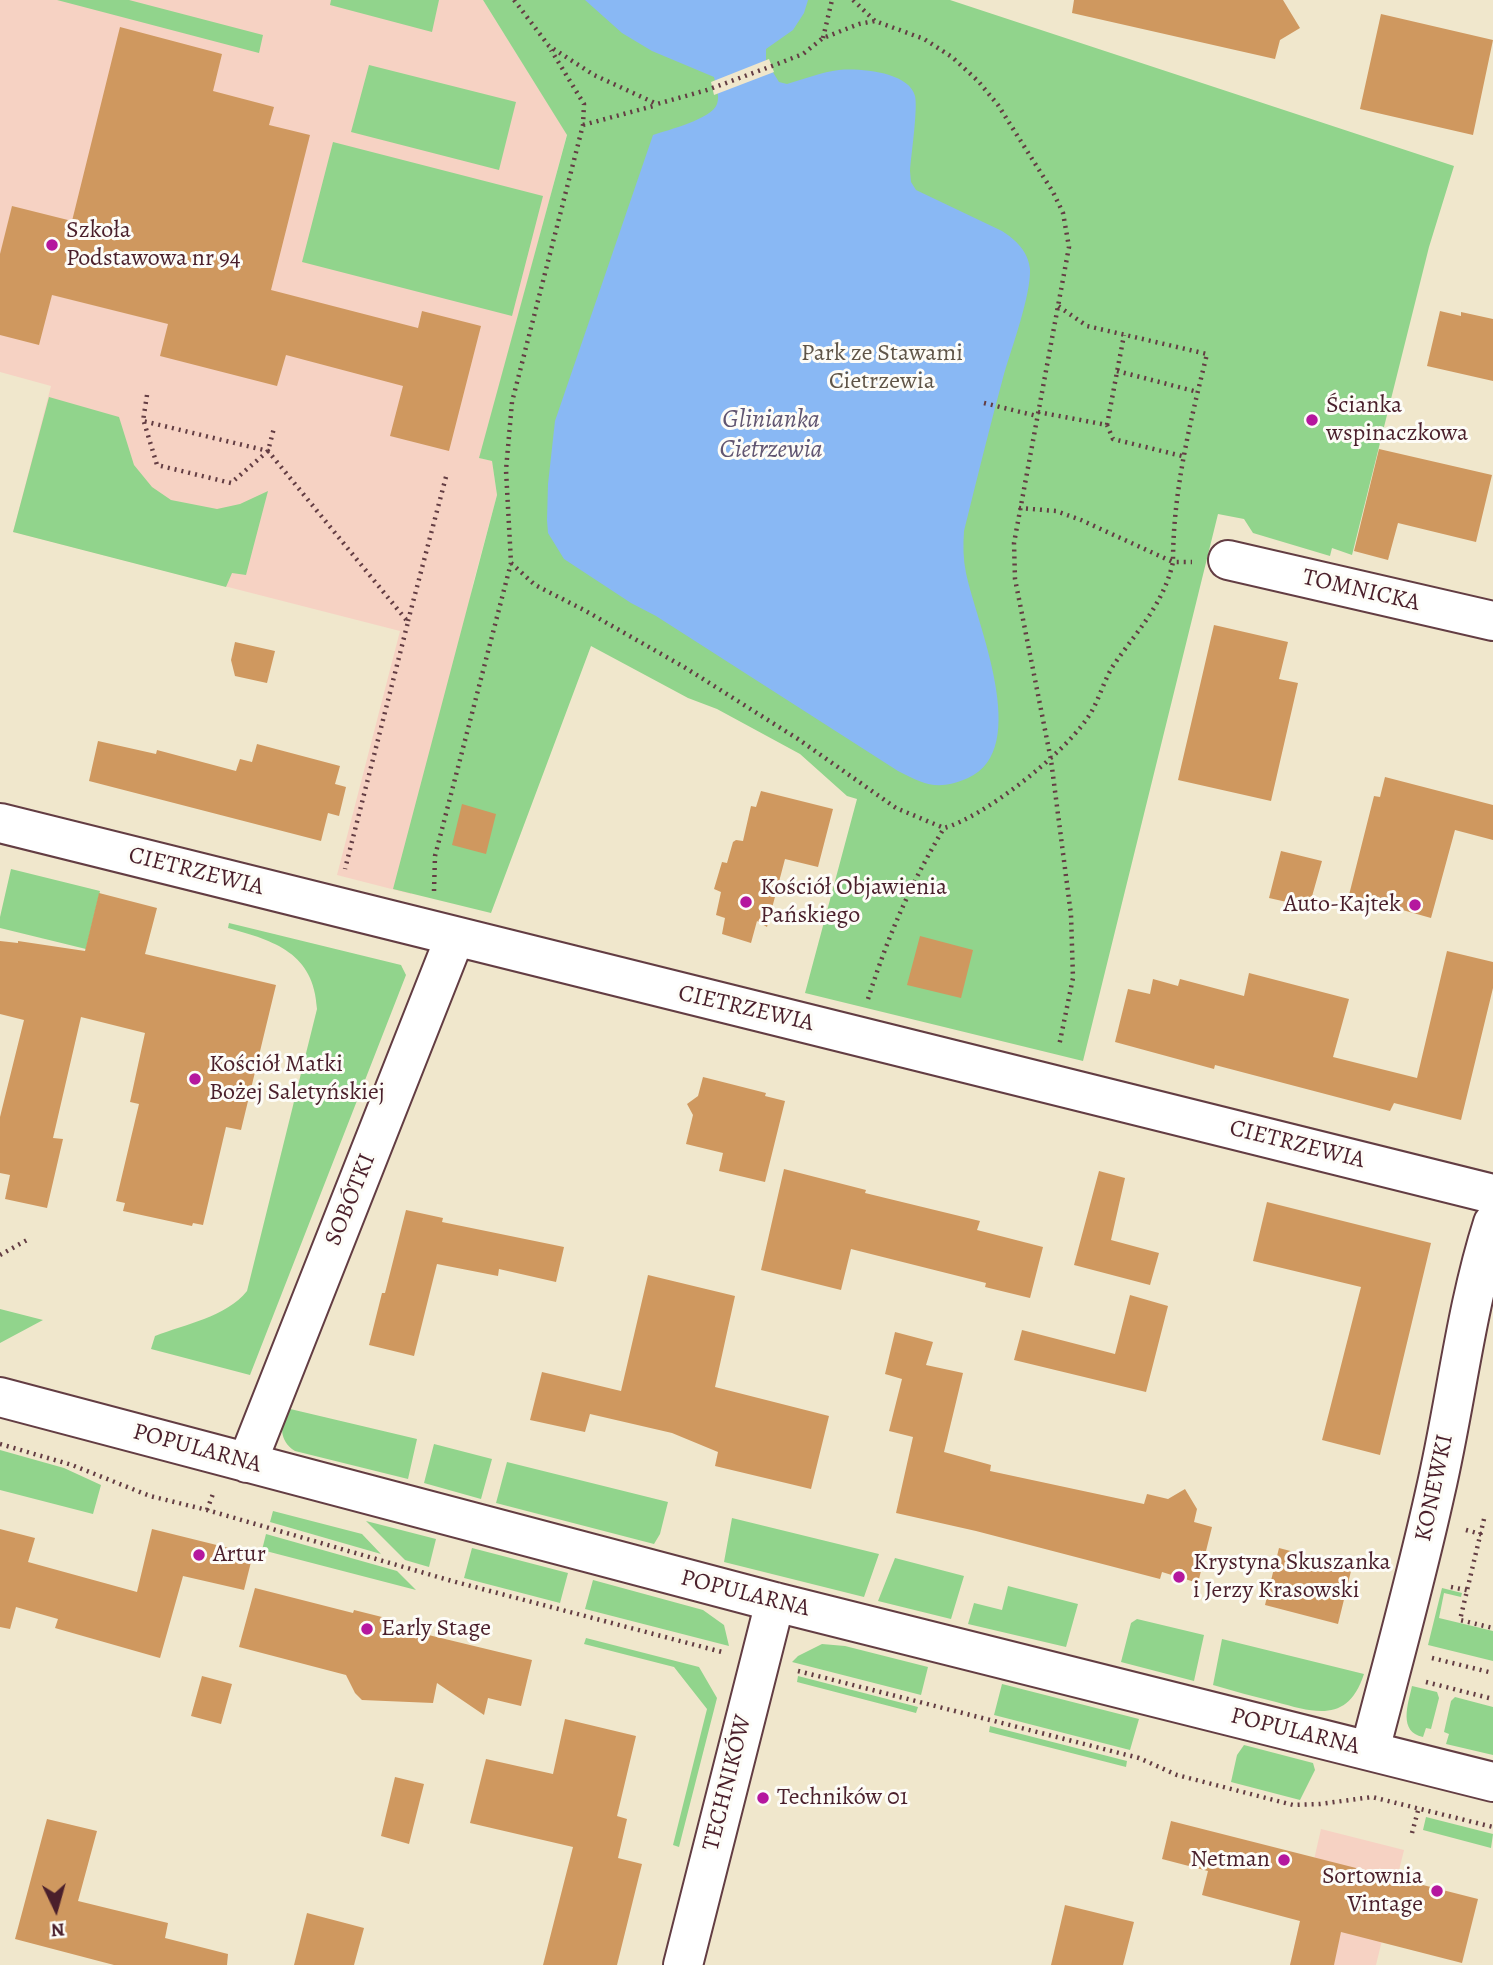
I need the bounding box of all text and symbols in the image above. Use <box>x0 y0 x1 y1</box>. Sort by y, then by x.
place label: Szkoła Podstawowa nr 94 <box>66 217 241 273</box>
marker: Szkoła Podstawowa nr 94 <box>44 237 60 253</box>
park label: Park ze Stawami Cietrzewia <box>801 340 963 396</box>
place label: Ścianka wspinaczkowa <box>1326 392 1468 448</box>
water label: Glinianka Cietrzewia <box>720 405 822 466</box>
marker: Ścianka wspinaczkowa <box>1304 412 1320 428</box>
street label: TOMNICKA <box>1300 564 1422 618</box>
street label: CIETRZEWIA <box>125 841 267 903</box>
place label: Kościół Objawienia Pańskiego <box>760 874 947 930</box>
place label: Auto-Kajtek <box>1284 891 1401 919</box>
marker: Kościół Objawienia Pańskiego <box>738 894 754 910</box>
marker: Auto-Kajtek <box>1407 897 1423 913</box>
street label: CIETRZEWIA <box>675 979 817 1039</box>
place label: Kościół Matki Bożej Saletyńskiej <box>209 1051 385 1107</box>
marker: Kościół Matki Bożej Saletyńskiej <box>187 1071 203 1087</box>
street label: CIETRZEWIA <box>1226 1114 1368 1176</box>
street label: SOBÓTKI <box>320 1150 382 1250</box>
street label: POPULARNA <box>130 1418 264 1480</box>
street label: KONEWKI <box>1410 1432 1460 1544</box>
place label: Artur <box>213 1541 266 1569</box>
marker: Artur <box>191 1547 207 1563</box>
place label: Krystyna Skuszanka i Jerzy Krasowski <box>1193 1549 1391 1605</box>
street label: POPULARNA <box>678 1564 812 1624</box>
marker: Krystyna Skuszanka i Jerzy Krasowski <box>1171 1569 1187 1585</box>
place label: Early Stage <box>381 1615 491 1643</box>
marker: Early Stage <box>359 1621 375 1637</box>
street label: POPULARNA <box>1228 1702 1362 1762</box>
street label: TECHNIKÓW <box>697 1712 759 1854</box>
place label: Techników 01 <box>777 1784 908 1812</box>
marker: Techników 01 <box>755 1790 771 1806</box>
place label: Netman <box>1190 1846 1270 1874</box>
marker: Netman <box>1276 1852 1292 1868</box>
place label: Sortownia Vintage <box>1322 1863 1423 1919</box>
north arrow <box>21 1874 91 1944</box>
marker: Sortownia Vintage <box>1429 1883 1445 1899</box>
text: N <box>50 1916 66 1943</box>

